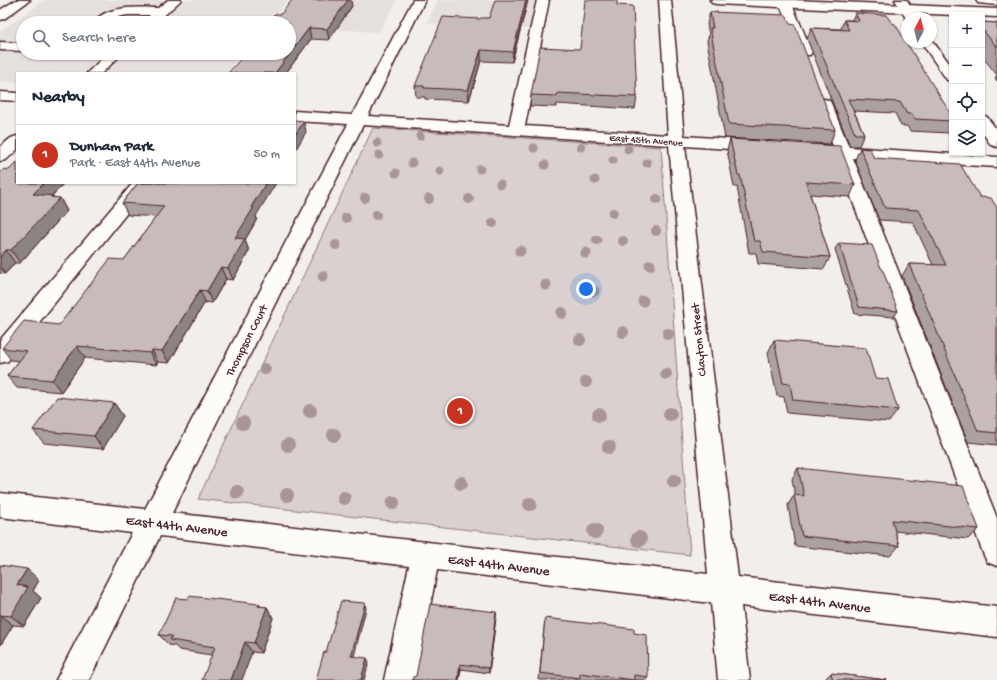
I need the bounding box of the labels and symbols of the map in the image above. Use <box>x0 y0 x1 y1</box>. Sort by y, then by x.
north arrow <box>901 12 937 48</box>
street label: East 45th Avenue <box>609 132 684 150</box>
your location <box>576 279 596 299</box>
street label: Clayton Street <box>689 301 711 377</box>
street label: Thompson Court <box>223 302 272 380</box>
pin: 1 <box>447 396 473 426</box>
street label: East 44th Avenue <box>125 513 229 542</box>
street label: East 44th Avenue <box>447 552 551 581</box>
street label: East 44th Avenue <box>768 589 872 618</box>

